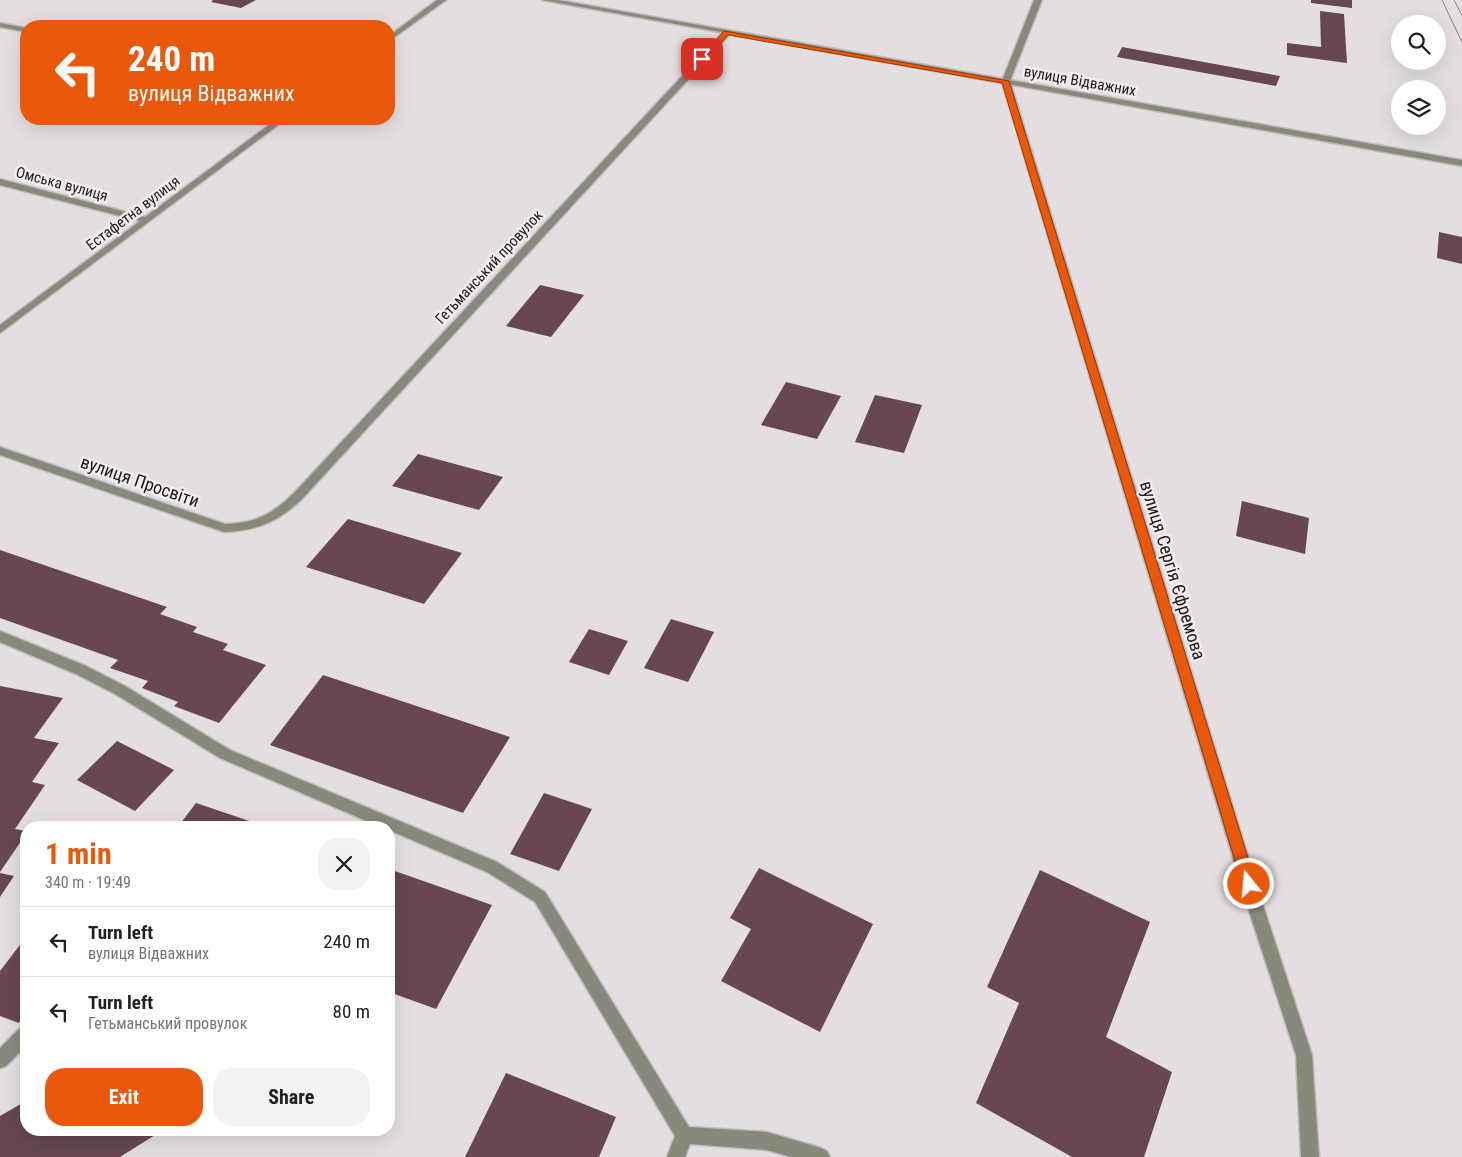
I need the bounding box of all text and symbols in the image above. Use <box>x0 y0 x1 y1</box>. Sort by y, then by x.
map controls <box>1391 15 1446 135</box>
button: search <box>1391 15 1446 70</box>
pin <box>681 38 723 80</box>
text: 240 m <box>128 39 215 80</box>
icon: left <box>45 40 110 105</box>
icon: arrive <box>688 45 716 73</box>
street label: вулиця Відважних <box>1023 62 1138 100</box>
button: layers <box>1391 80 1446 135</box>
text: вулиця Відважних <box>128 81 295 106</box>
street label: Омська вулиця <box>14 163 110 205</box>
street label: Естафетна вулиця <box>83 172 183 254</box>
street label: Гетьманський провулок <box>431 206 547 328</box>
street label: вулиця Просвіти <box>78 451 202 511</box>
street label: вулиця Сергія Єфремова <box>1136 478 1210 662</box>
text: 1 min <box>45 836 112 871</box>
button: close <box>318 838 370 890</box>
position arrow <box>1222 857 1274 909</box>
text: 340 m · 19:49 <box>45 873 131 892</box>
text: Turn left <box>88 921 153 944</box>
icon: left <box>45 928 73 956</box>
text: 240 m <box>323 930 370 953</box>
text: вулиця Відважних <box>88 944 209 963</box>
text: Turn left <box>88 991 153 1014</box>
icon: left <box>45 998 73 1026</box>
text: 80 m <box>333 1000 370 1023</box>
text: Гетьманський провулок <box>88 1014 247 1033</box>
button: Exit <box>45 1068 203 1126</box>
button: Share <box>213 1068 370 1126</box>

